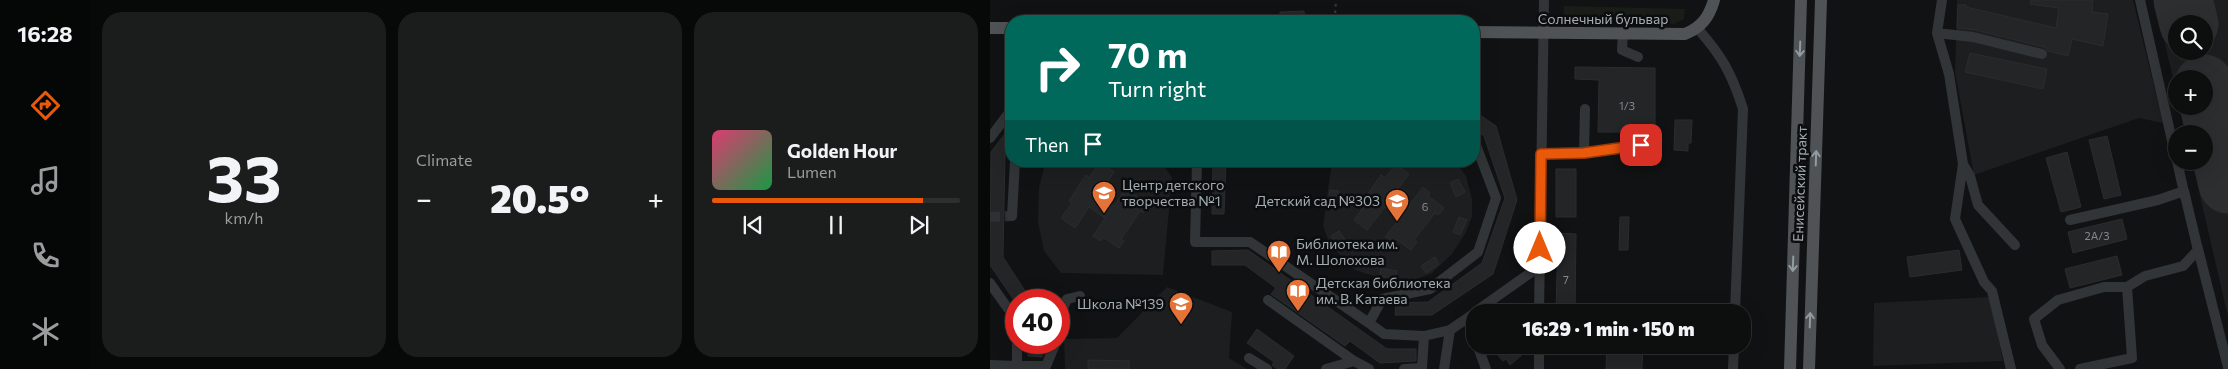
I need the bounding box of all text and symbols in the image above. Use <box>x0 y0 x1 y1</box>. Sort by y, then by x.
street label: Солнечный бульвар <box>1538 10 1668 27</box>
map controls <box>2168 15 2213 170</box>
button: search <box>2168 15 2213 60</box>
text: 16:28 <box>17 20 73 47</box>
text: 70 m <box>1108 32 1188 75</box>
icon: right <box>1025 35 1090 100</box>
one-way arrow <box>1795 40 1805 56</box>
button: + <box>2168 70 2213 115</box>
text: Turn right <box>1108 75 1206 102</box>
icon: directions <box>28 88 63 123</box>
house number: 1/3 <box>1619 99 1635 112</box>
pin <box>1620 124 1662 166</box>
street label: Енисейский тракт <box>1789 125 1810 242</box>
button: − <box>2168 125 2213 170</box>
icon: arrive <box>1079 130 1107 158</box>
icon: arrive <box>1627 131 1655 159</box>
text: Then <box>1025 133 1069 156</box>
text: 33 <box>206 136 282 215</box>
text: Golden Hour <box>787 139 897 162</box>
text: Climate <box>416 150 472 169</box>
one-way arrow <box>1811 150 1820 166</box>
text: Lumen <box>787 162 837 181</box>
icon: music <box>28 163 63 198</box>
text: 20.5° <box>490 174 590 221</box>
place label: Центр детского творчества №1 <box>1122 176 1224 209</box>
school or university icon: Центр детского творчества №1 <box>1091 180 1117 214</box>
text: − <box>416 181 432 215</box>
text: + <box>648 181 664 215</box>
school or university icon: Детский сад №303 <box>1384 188 1410 222</box>
place label: Детский сад №303 <box>1255 192 1380 209</box>
house number: 6 <box>1422 200 1429 213</box>
text: km/h <box>225 208 263 227</box>
icon: previous <box>739 211 767 239</box>
icon: pause <box>822 211 850 239</box>
icon: next <box>905 211 933 239</box>
position arrow <box>1513 221 1565 273</box>
house number: 2А/3 <box>2085 229 2109 242</box>
place label: Библиотека им. М. Шолохова <box>1296 235 1398 268</box>
icon: phone <box>28 238 63 273</box>
library icon: Библиотека им. М. Шолохова <box>1266 239 1292 273</box>
one-way arrow <box>1789 255 1798 271</box>
house number: 7 <box>1563 273 1569 286</box>
place label: Детская библиотека им. В. Катаева <box>1316 274 1450 307</box>
library icon: Детская библиотека им. В. Катаева <box>1285 278 1311 312</box>
speed limit sign: 40 <box>1005 289 1070 354</box>
school or university icon: Школа №139 <box>1168 291 1194 325</box>
place label: Школа №139 <box>1077 295 1164 312</box>
one-way arrow <box>1806 313 1815 329</box>
icon: climate <box>28 314 63 349</box>
text: 16:29 · 1 min · 150 m <box>1522 317 1695 340</box>

